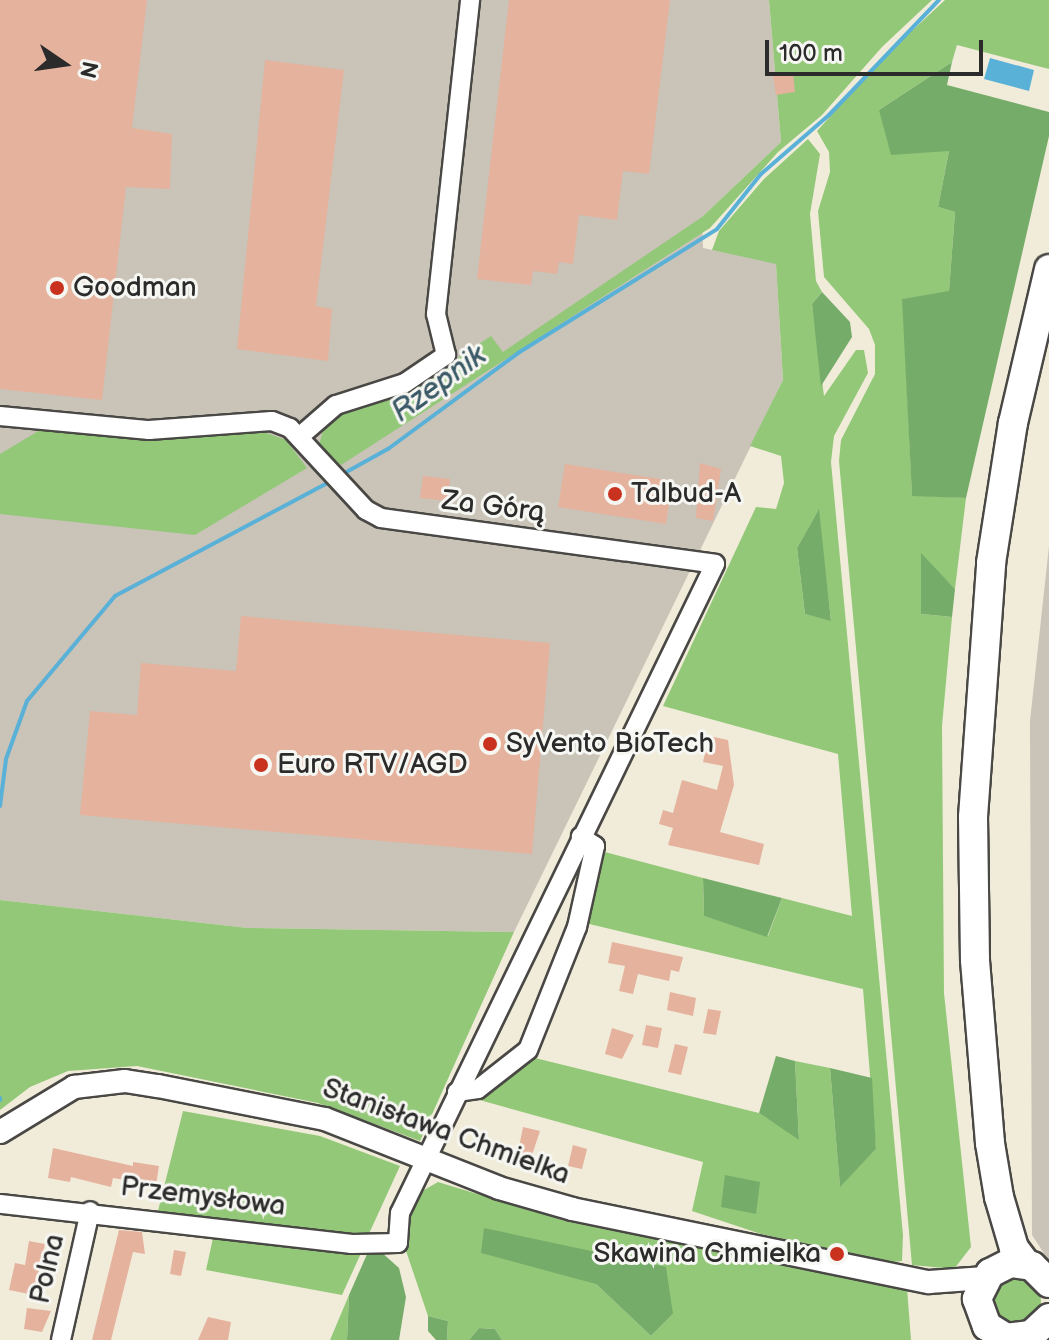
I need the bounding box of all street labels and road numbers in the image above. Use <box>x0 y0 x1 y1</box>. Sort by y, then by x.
street label: Za Górą <box>440 484 546 530</box>
street label: Stanisława Chmielka <box>318 1072 574 1192</box>
street label: Przemysłowa <box>119 1170 287 1224</box>
street label: Polna <box>24 1231 72 1307</box>

